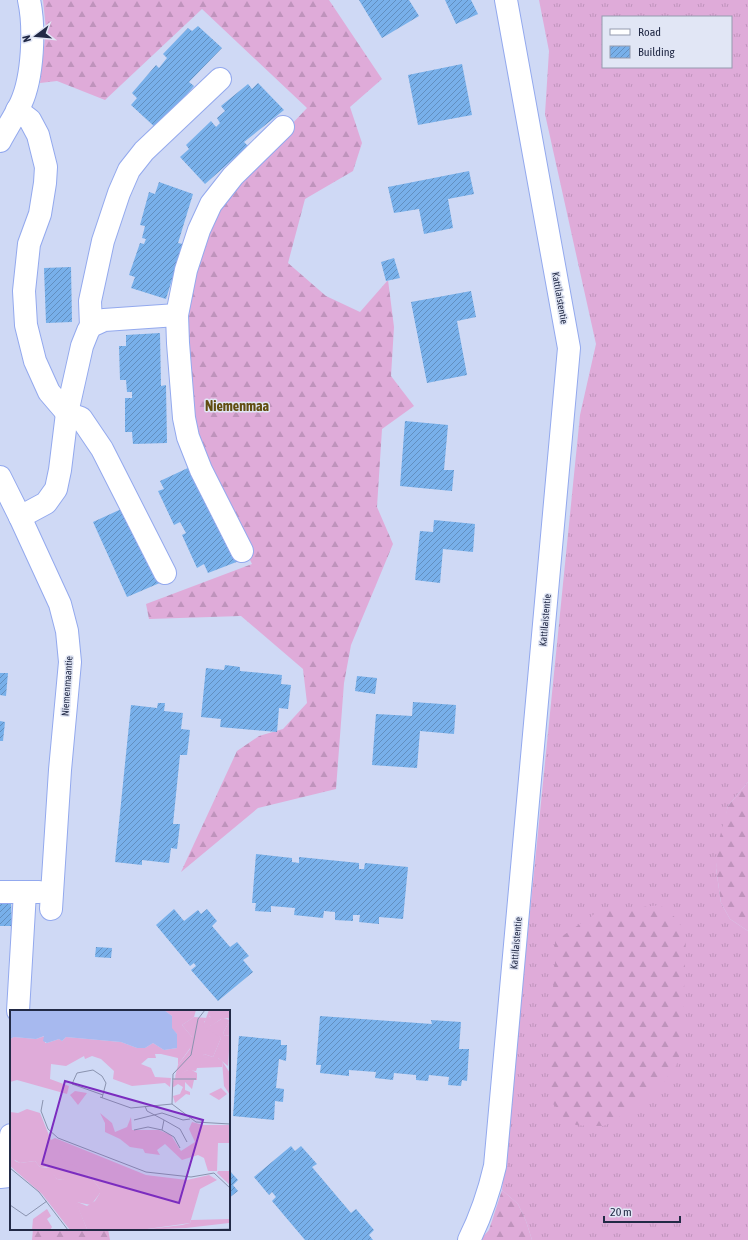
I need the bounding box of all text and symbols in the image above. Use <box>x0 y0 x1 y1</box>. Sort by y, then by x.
north arrow <box>16 16 56 56</box>
legend <box>602 16 732 68</box>
text: Road <box>638 25 661 39</box>
text: N <box>20 34 33 44</box>
text: Building <box>638 45 676 59</box>
street label: Kattilaistentie <box>550 271 570 325</box>
district label: Niemenmaa <box>205 398 270 414</box>
street label: Kattilaistentie <box>537 593 553 647</box>
street label: Niemenmaantie <box>59 655 75 717</box>
street label: Kattilaistentie <box>508 916 524 970</box>
inset map <box>10 1010 230 1230</box>
scale bar <box>604 1198 680 1224</box>
text: 20 m <box>610 1205 632 1219</box>

